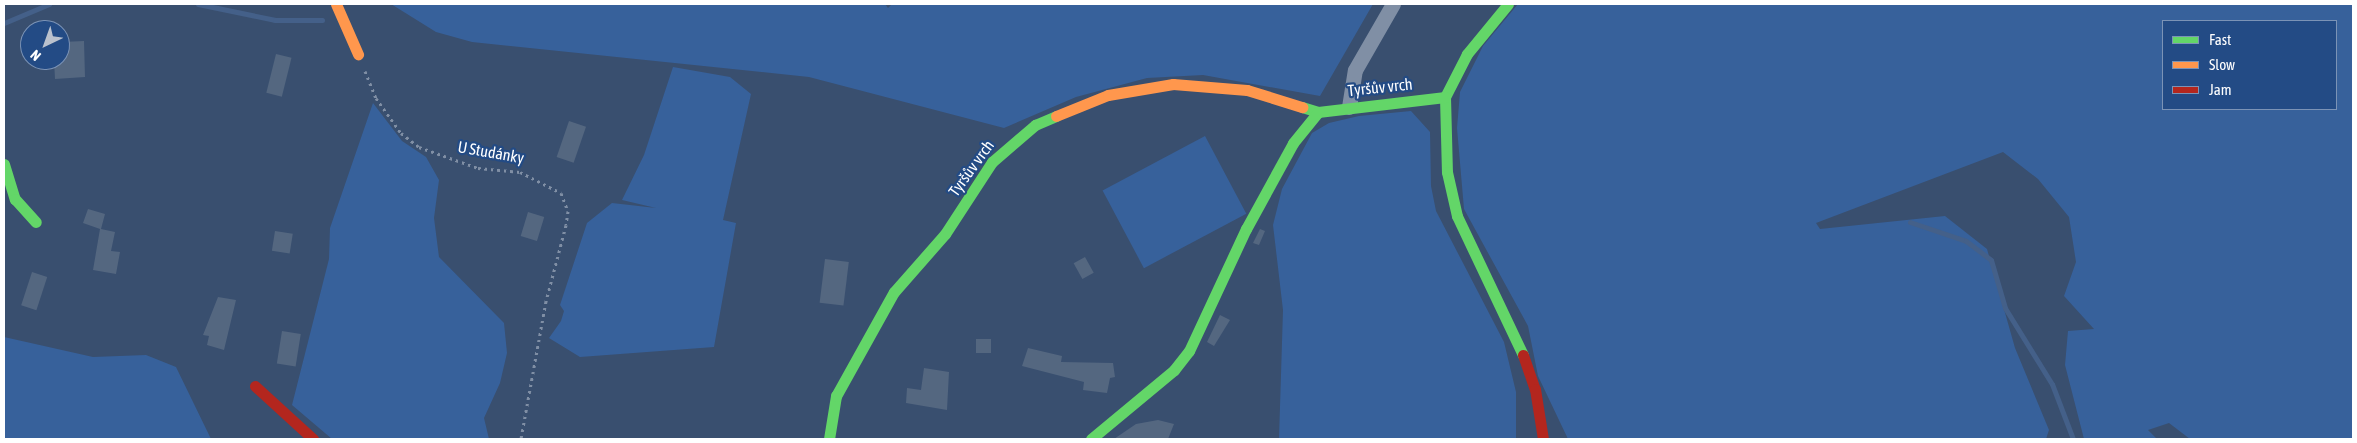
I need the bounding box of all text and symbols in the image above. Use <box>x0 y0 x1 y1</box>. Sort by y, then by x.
north arrow <box>20 20 70 70</box>
legend <box>2162 20 2337 110</box>
text: Fast <box>2209 31 2231 48</box>
text: N <box>27 47 44 64</box>
text: Slow <box>2209 56 2235 73</box>
street label: Tyršův vrch <box>1347 74 1413 100</box>
text: Jam <box>2209 81 2232 98</box>
street label: Tyršův vrch <box>944 136 998 200</box>
street label: U Studánky <box>456 137 526 167</box>

